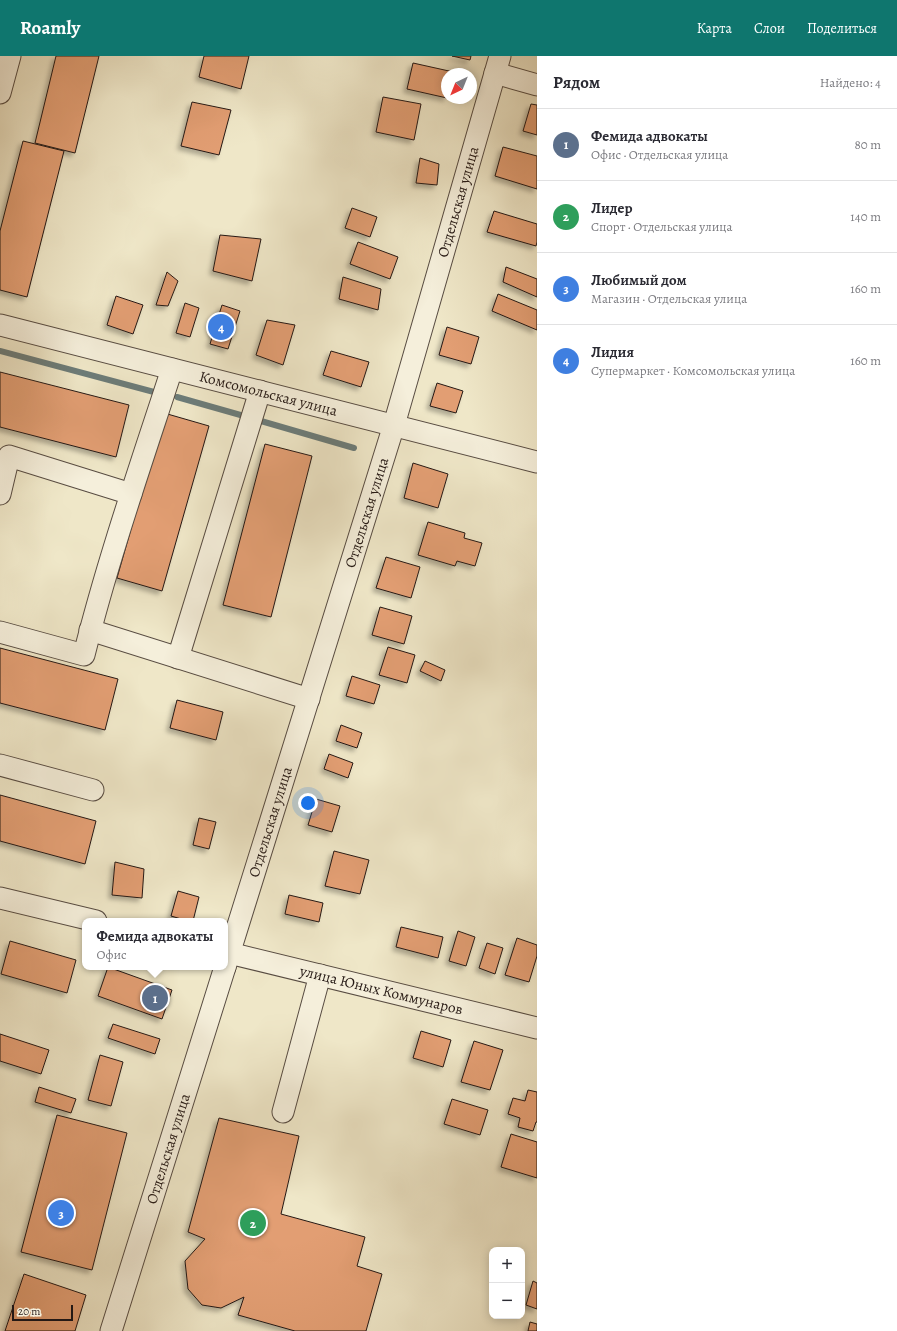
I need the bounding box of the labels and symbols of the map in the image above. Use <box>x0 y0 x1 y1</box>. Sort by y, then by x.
north arrow <box>441 68 477 104</box>
street label: Отдельская улица <box>433 144 484 260</box>
pin: 4 <box>208 312 234 342</box>
street label: Комсомольская улица <box>197 366 340 421</box>
street label: Отдельская улица <box>340 455 393 570</box>
street label: Отдельская улица <box>244 764 297 880</box>
your location <box>298 793 318 813</box>
street label: улица Юных Коммунаров <box>297 960 465 1020</box>
pin: 1 <box>142 983 168 1013</box>
street label: Отдельская улица <box>141 1091 195 1206</box>
pin: 3 <box>48 1198 74 1228</box>
pin: 2 <box>240 1208 266 1238</box>
scale bar <box>12 1303 73 1322</box>

